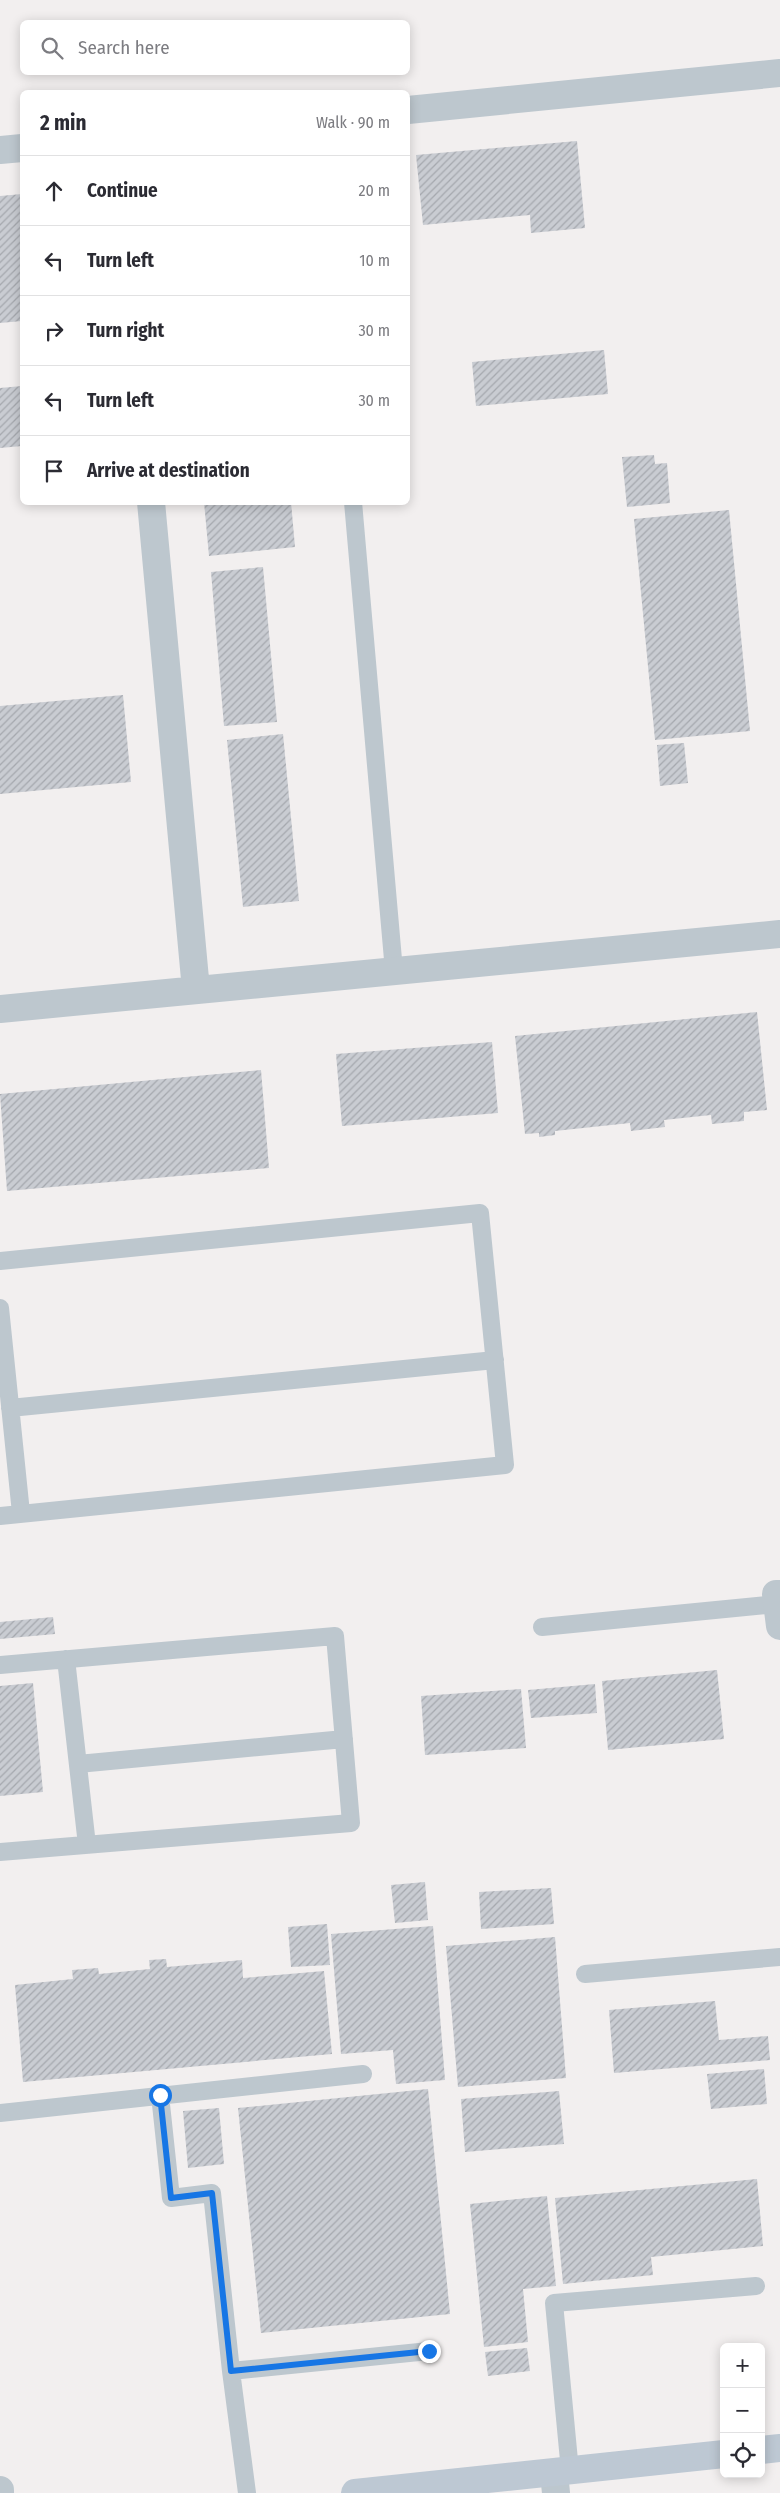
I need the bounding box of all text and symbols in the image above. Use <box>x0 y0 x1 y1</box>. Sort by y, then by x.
search box <box>20 20 410 75</box>
icon: search <box>38 34 66 62</box>
text: Search here <box>78 36 170 59</box>
text: 2 min <box>40 110 87 136</box>
text: Walk · 90 m <box>316 113 390 132</box>
icon: ahead <box>40 177 68 205</box>
text: Continue <box>87 179 158 202</box>
text: 20 m <box>359 181 390 200</box>
icon: left <box>40 247 68 275</box>
text: Turn left <box>87 249 154 272</box>
text: 10 m <box>359 251 390 270</box>
icon: right <box>40 317 68 345</box>
text: Turn right <box>87 319 164 342</box>
text: 30 m <box>358 321 390 340</box>
icon: left <box>40 387 68 415</box>
text: Turn left <box>87 389 154 412</box>
text: 30 m <box>358 391 390 410</box>
icon: arrive <box>40 457 68 485</box>
text: Arrive at destination <box>87 459 250 482</box>
route start <box>149 2084 172 2107</box>
route end <box>418 2340 441 2363</box>
map controls <box>720 2343 765 2478</box>
button: + <box>720 2343 765 2388</box>
button: − <box>720 2388 765 2433</box>
button: locate <box>720 2433 765 2478</box>

